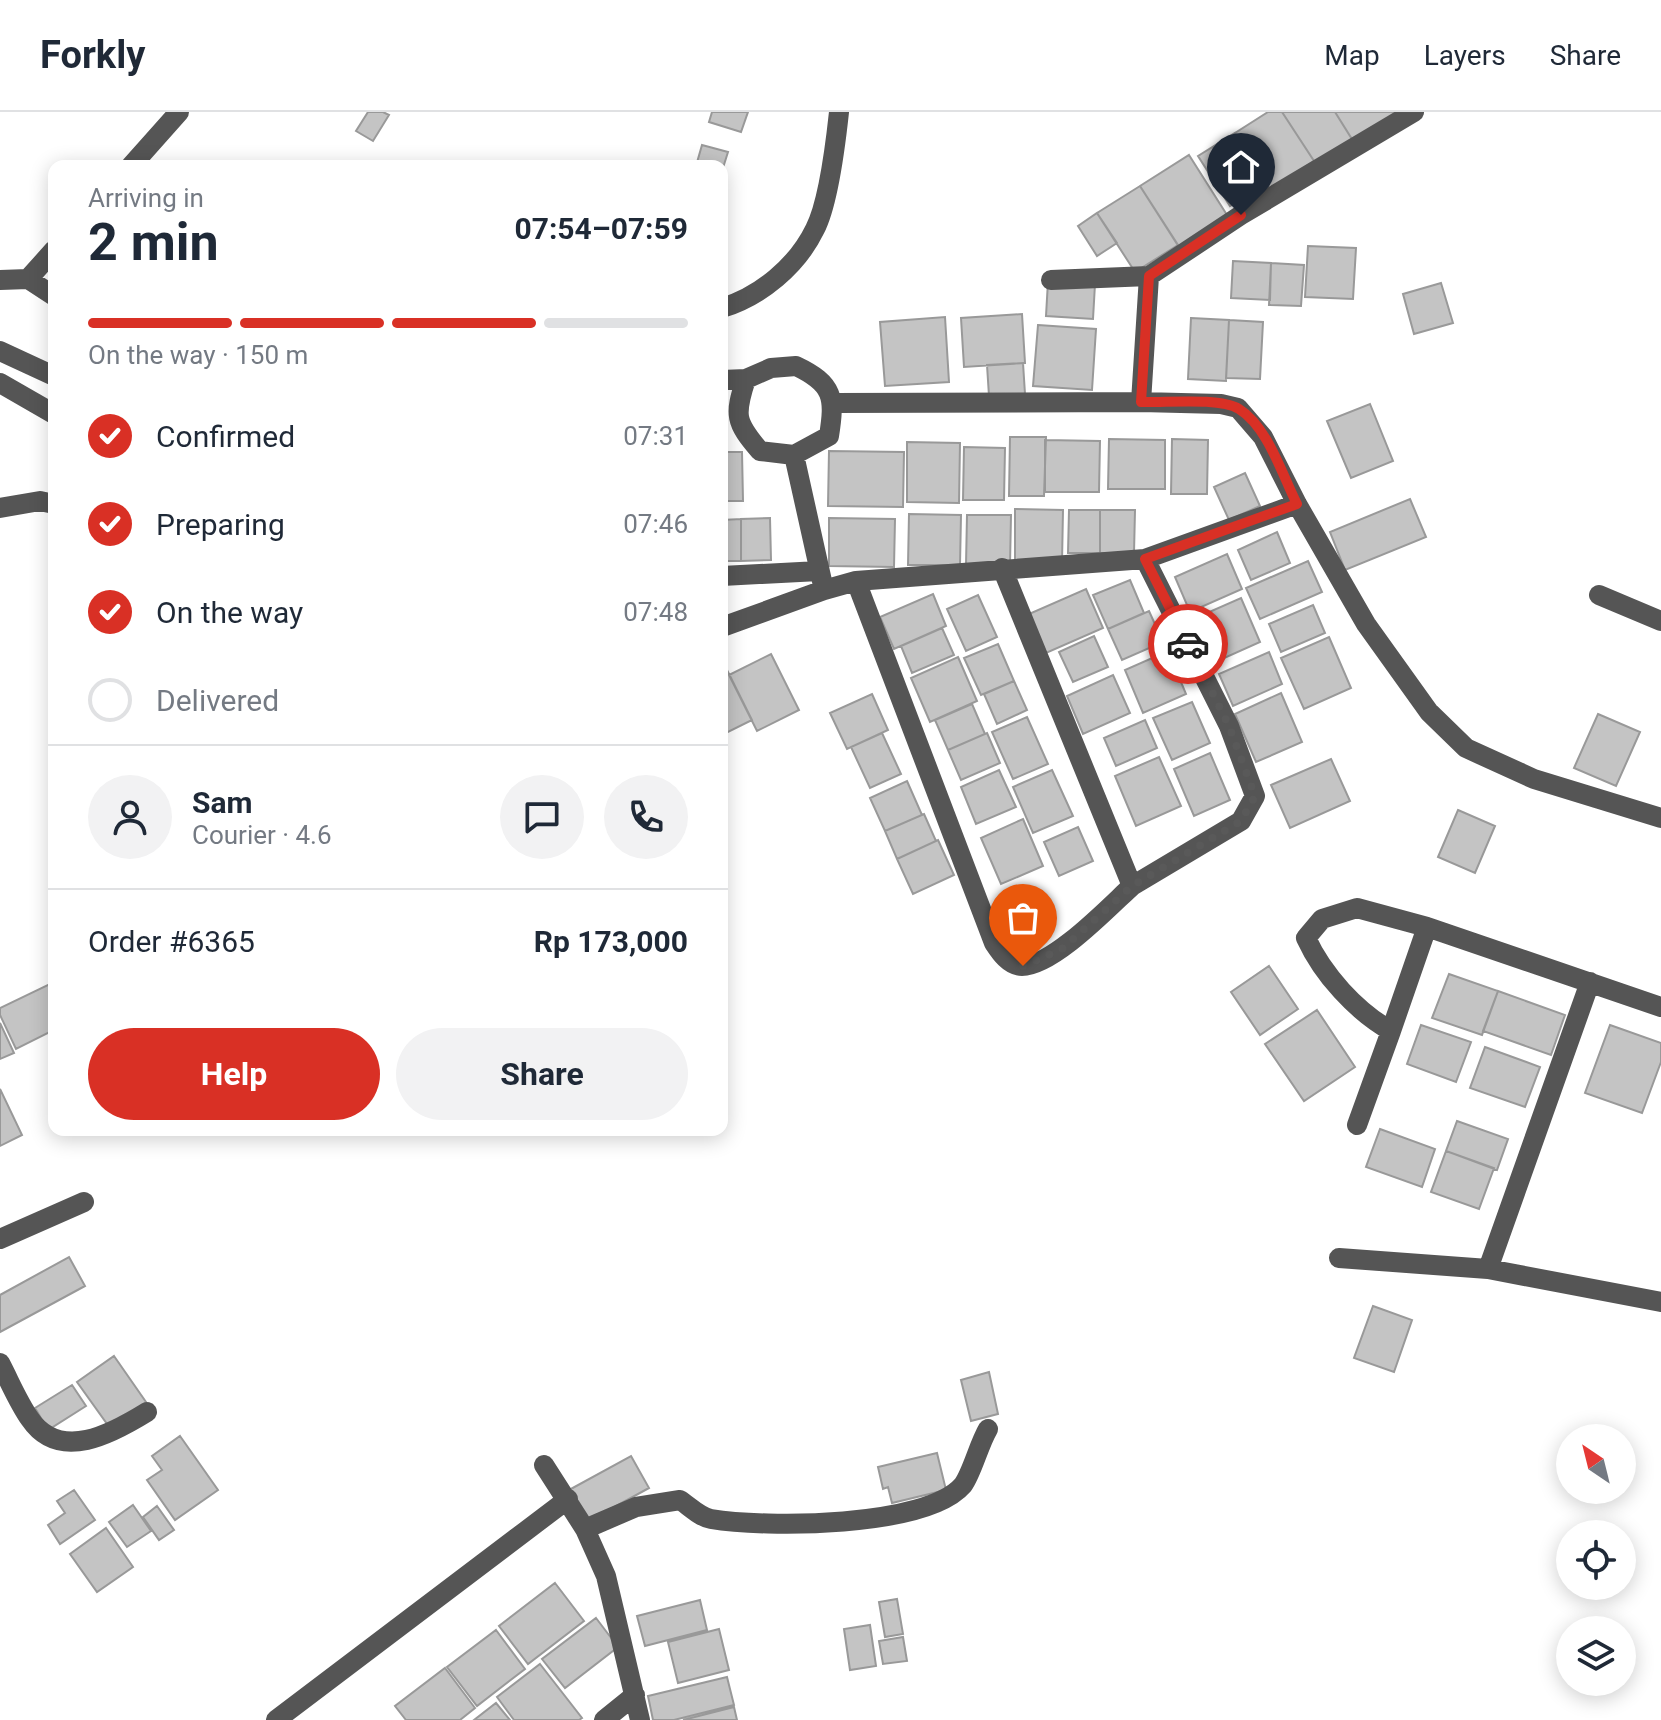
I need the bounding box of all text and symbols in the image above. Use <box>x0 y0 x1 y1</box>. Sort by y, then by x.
text: Forkly <box>40 33 145 77</box>
text: Map <box>1324 39 1380 72</box>
text: Layers <box>1424 39 1506 72</box>
text: Share <box>1550 39 1621 72</box>
pin <box>1207 133 1275 215</box>
icon: home <box>1219 145 1263 189</box>
text: Arriving in <box>88 183 204 213</box>
text: 07:54–07:59 <box>514 211 688 246</box>
text: 2 min <box>88 212 219 273</box>
text: On the way · 150 m <box>88 340 308 370</box>
icon: check <box>88 414 132 458</box>
text: Confirmed <box>156 419 295 454</box>
text: 07:31 <box>623 421 688 451</box>
icon: check <box>88 502 132 546</box>
text: Preparing <box>156 507 285 542</box>
text: 07:46 <box>623 509 688 539</box>
icon: check <box>88 590 132 634</box>
text: On the way <box>156 595 303 630</box>
text: 07:48 <box>623 597 688 627</box>
courier <box>1148 604 1228 684</box>
icon: car <box>1166 622 1210 666</box>
text: Delivered <box>156 683 279 718</box>
button: person <box>88 775 172 859</box>
button: chat <box>500 775 584 859</box>
button: phone <box>604 775 688 859</box>
text: Sam <box>192 785 253 820</box>
text: Courier · 4.6 <box>192 820 332 850</box>
pin <box>989 884 1057 966</box>
icon: bag <box>1001 896 1045 940</box>
text: Order #6365 <box>88 924 255 959</box>
text: Rp 173,000 <box>534 924 688 959</box>
button: Help <box>88 1028 380 1120</box>
button: Share <box>396 1028 688 1120</box>
north arrow <box>1556 1424 1636 1504</box>
map controls <box>1556 1424 1636 1696</box>
button: locate <box>1556 1520 1636 1600</box>
button: layers <box>1556 1616 1636 1696</box>

